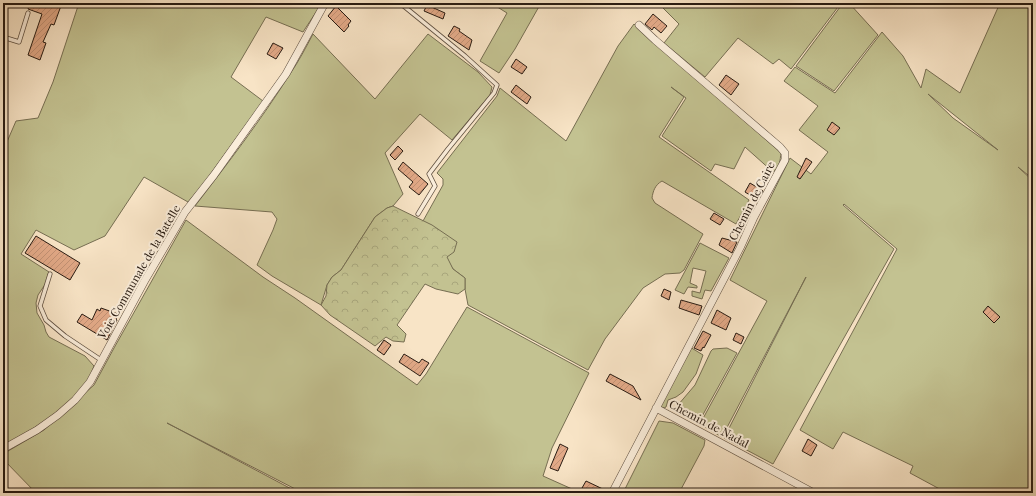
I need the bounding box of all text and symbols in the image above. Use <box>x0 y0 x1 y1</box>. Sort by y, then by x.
street label: Chemin de Caire <box>726 159 778 243</box>
street label: Voie Communale de la Batelle <box>94 202 183 342</box>
street label: Chemin de Nadal <box>667 397 752 451</box>

